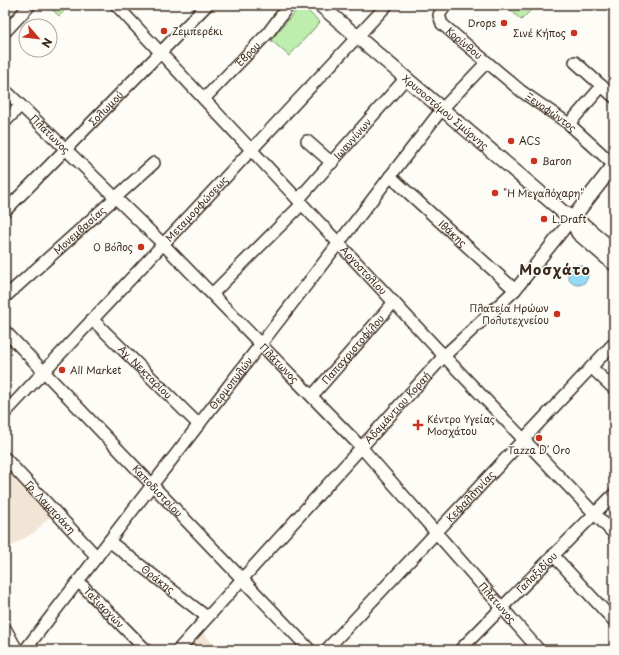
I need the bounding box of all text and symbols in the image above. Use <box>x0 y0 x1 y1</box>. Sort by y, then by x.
place label: Drops <box>468 15 496 30</box>
north arrow <box>18 18 58 58</box>
marker: Drops <box>499 18 509 28</box>
place label: Ζεμπερέκι <box>172 23 223 38</box>
street label: Κορίνθου <box>443 23 486 62</box>
place label: Σινέ Κήπος <box>513 25 566 40</box>
marker: Ζεμπερέκι <box>159 26 169 36</box>
marker: Σινέ Κήπος <box>569 28 579 38</box>
text: N <box>38 35 57 51</box>
street label: Έβρου <box>231 37 263 71</box>
street label: Χρυσοστόμου Σμύρνης <box>400 71 492 153</box>
street label: Σολωμού <box>85 87 126 129</box>
street label: Ξενοφώντος <box>523 88 580 135</box>
street label: Πλάτωνος <box>27 111 74 157</box>
street label: Ιωαννίνων <box>329 114 374 162</box>
place label: ACS <box>519 133 540 148</box>
marker: ACS <box>506 136 516 146</box>
place label: Baron <box>542 153 571 168</box>
marker: Baron <box>529 156 539 166</box>
street label: Μεταμορφώσεως <box>161 172 231 245</box>
place label: "Η Μεγαλόχαρη" <box>503 185 584 201</box>
marker: "Η Μεγαλόχαρη" <box>490 188 500 198</box>
street label: Μονεμβασίας <box>50 202 108 257</box>
place label: L.Draft <box>552 211 586 226</box>
marker: L.Draft <box>539 214 549 224</box>
street label: Ιθάκης <box>436 216 470 250</box>
place label: Ο Βόλος <box>93 239 133 254</box>
marker: Ο Βόλος <box>136 242 146 252</box>
street label: Αργοστολίου <box>338 242 391 298</box>
district label: Μοσχάτο <box>519 259 591 280</box>
place label: Πλατεία Ηρώων Πολυτεχνείου <box>469 300 549 327</box>
marker: Πλατεία Ηρώων Πολυτεχνείου <box>552 309 562 319</box>
street label: Παπαχριστοφίλου <box>318 311 387 387</box>
street label: Πλάτωνος <box>257 339 302 386</box>
street label: Αγ. Νεκταρίου <box>115 341 176 402</box>
street label: Θερμοπυλών <box>205 353 256 412</box>
place label: All Market <box>70 362 121 377</box>
marker: All Market <box>57 365 67 375</box>
street label: Αδαμάντιου Κοραή <box>360 368 434 447</box>
place label: Κέντρο Υγείας Μοσχάτου <box>427 411 495 438</box>
marker: Κέντρο Υγείας Μοσχάτου <box>412 419 424 431</box>
marker: Tazza D' Oro <box>534 433 544 443</box>
place label: Tazza D' Oro <box>508 442 571 457</box>
street label: Καποδιστρίου <box>130 461 187 520</box>
street label: Κεφαλληνίας <box>442 467 498 525</box>
street label: Γρ. Λαμπράκη <box>22 477 80 537</box>
street label: Γαλαξιδίου <box>512 548 560 596</box>
street label: Θράκης <box>139 561 178 596</box>
street label: Πλάτωνος <box>475 578 520 626</box>
street label: Ταξιαρχών <box>81 583 128 631</box>

